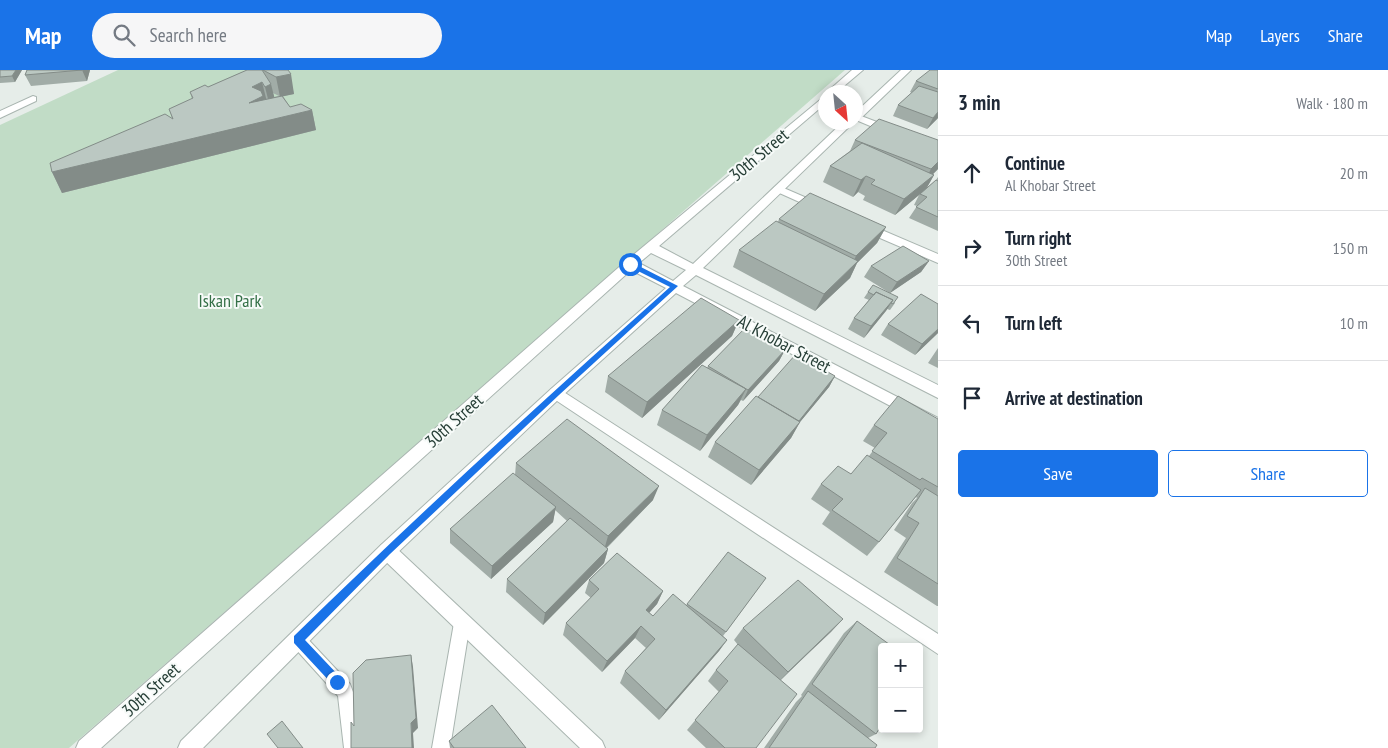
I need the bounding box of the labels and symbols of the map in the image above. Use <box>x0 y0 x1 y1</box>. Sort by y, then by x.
north arrow <box>818 85 863 130</box>
street label: 30th Street <box>724 123 793 186</box>
route start <box>619 253 642 276</box>
park label: Iskan Park <box>199 289 261 312</box>
street label: Al Khobar Street <box>734 309 835 378</box>
street label: 30th Street <box>420 389 487 453</box>
street label: 30th Street <box>117 658 184 722</box>
route end <box>326 671 349 694</box>

